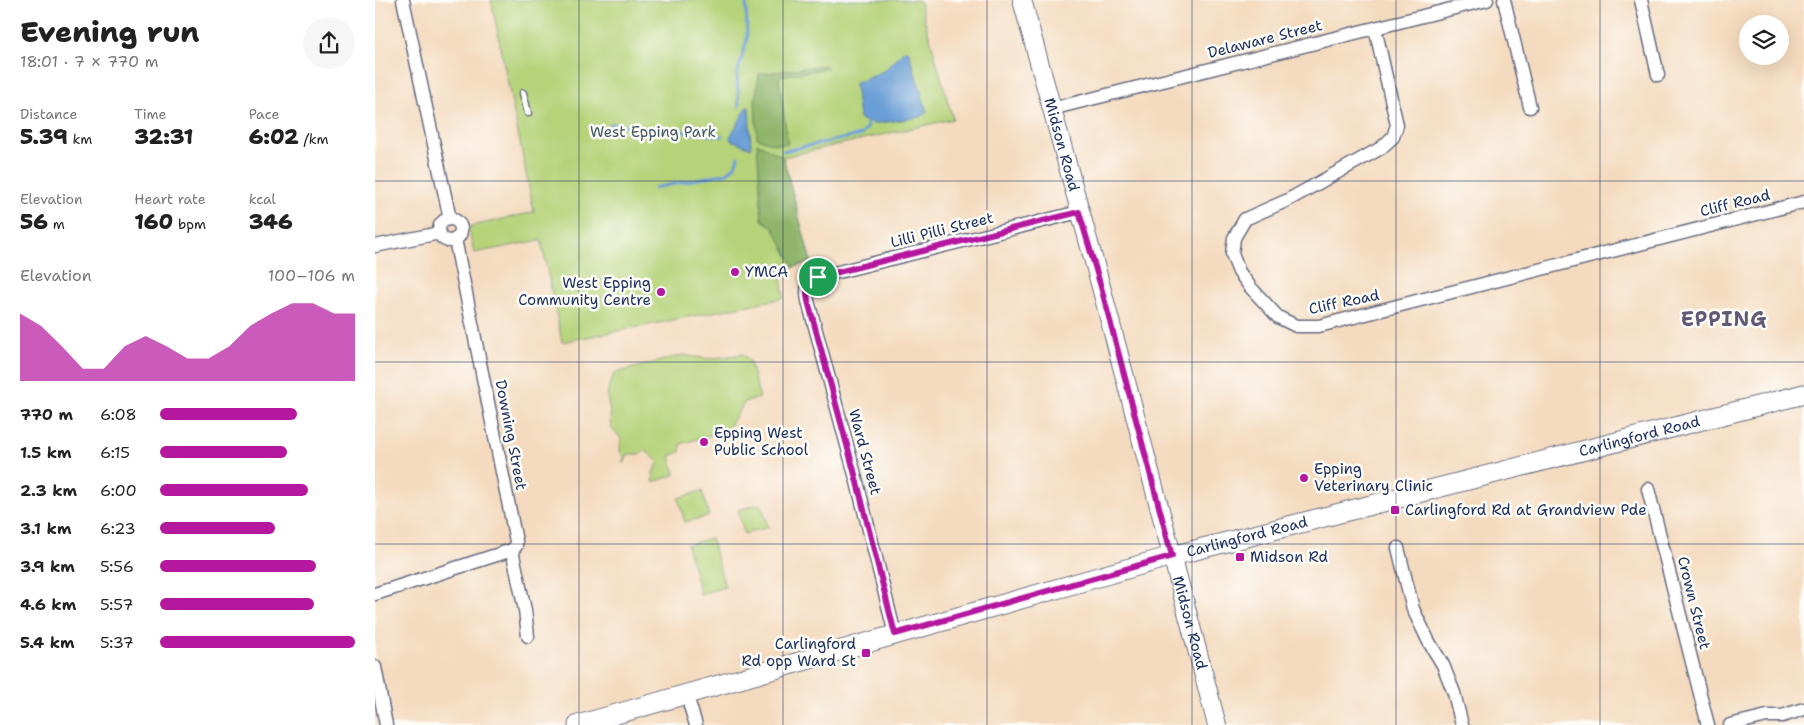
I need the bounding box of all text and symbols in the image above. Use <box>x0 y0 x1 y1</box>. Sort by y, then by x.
text: Evening run <box>20 13 199 51</box>
street label: Delaware Street <box>1206 15 1324 63</box>
map controls <box>1739 15 1789 65</box>
button: layers <box>1739 15 1789 65</box>
button: share <box>303 17 355 69</box>
text: 18:01 · 7 × 770 m <box>20 51 158 72</box>
street label: Midson Road <box>1039 96 1084 194</box>
text: Distance <box>20 105 77 123</box>
text: Time <box>134 105 166 123</box>
text: Pace <box>249 105 279 123</box>
park label: West Epping Park <box>590 122 716 142</box>
text: 5.39 <box>20 123 68 151</box>
text: 32:31 <box>134 123 193 151</box>
text: 6:02 <box>249 123 299 151</box>
text: km <box>68 130 92 148</box>
text: /km <box>299 130 329 148</box>
street label: Cliff Road <box>1698 185 1773 221</box>
text: Elevation <box>20 190 83 208</box>
text: Heart rate <box>134 190 206 208</box>
text: kcal <box>249 190 276 208</box>
text: 56 <box>20 208 48 236</box>
text: 160 <box>134 208 173 236</box>
text: 346 <box>249 208 293 236</box>
street label: Lilli Pilli Street <box>888 208 996 252</box>
text: m <box>48 215 65 233</box>
text: bpm <box>173 215 206 233</box>
pin <box>797 256 839 298</box>
place label: YMCA <box>745 262 788 282</box>
icon: arrive <box>804 263 832 291</box>
text: Elevation <box>20 265 92 286</box>
text: 100–106 m <box>268 265 355 286</box>
marker: YMCA <box>729 266 741 278</box>
place label: West Epping Community Centre <box>518 273 651 310</box>
street label: Cliff Road <box>1307 285 1382 319</box>
marker: West Epping Community Centre <box>655 286 667 298</box>
district label: EPPING <box>1681 306 1767 332</box>
street label: Downing Street <box>490 378 532 492</box>
text: 770 m <box>20 404 73 425</box>
text: 6:08 <box>100 404 137 425</box>
street label: Ward Street <box>844 407 886 497</box>
street label: Carlingford Road <box>1577 411 1702 461</box>
place label: Epping West Public School <box>714 423 809 460</box>
marker: Epping West Public School <box>698 436 710 448</box>
text: 1.5 km <box>20 442 72 463</box>
text: 6:15 <box>100 442 130 463</box>
place label: Epping Veterinary Clinic <box>1314 459 1433 496</box>
marker: Epping Veterinary Clinic <box>1298 472 1310 484</box>
text: 2.3 km <box>20 480 77 501</box>
text: 6:00 <box>100 480 137 501</box>
place label: Carlingford Rd at Grandview Pde <box>1405 500 1647 520</box>
marker: Carlingford Rd at Grandview Pde <box>1389 504 1401 516</box>
street label: Carlingford Road <box>1184 512 1310 562</box>
text: 3.1 km <box>20 518 71 539</box>
text: 6:23 <box>100 518 136 539</box>
place label: Midson Rd <box>1250 547 1328 567</box>
marker: Midson Rd <box>1234 551 1246 563</box>
street label: Crown Street <box>1673 554 1715 652</box>
text: 3.9 km <box>20 556 75 577</box>
text: 5:56 <box>100 556 134 577</box>
street label: Midson Road <box>1168 574 1212 672</box>
text: 4.6 km <box>20 594 76 615</box>
text: 5:57 <box>100 594 133 615</box>
text: 5.4 km <box>20 632 75 653</box>
text: 5:37 <box>100 632 134 653</box>
place label: Carlingford Rd opp Ward St <box>741 634 856 671</box>
marker: Carlingford Rd opp Ward St <box>860 647 872 659</box>

